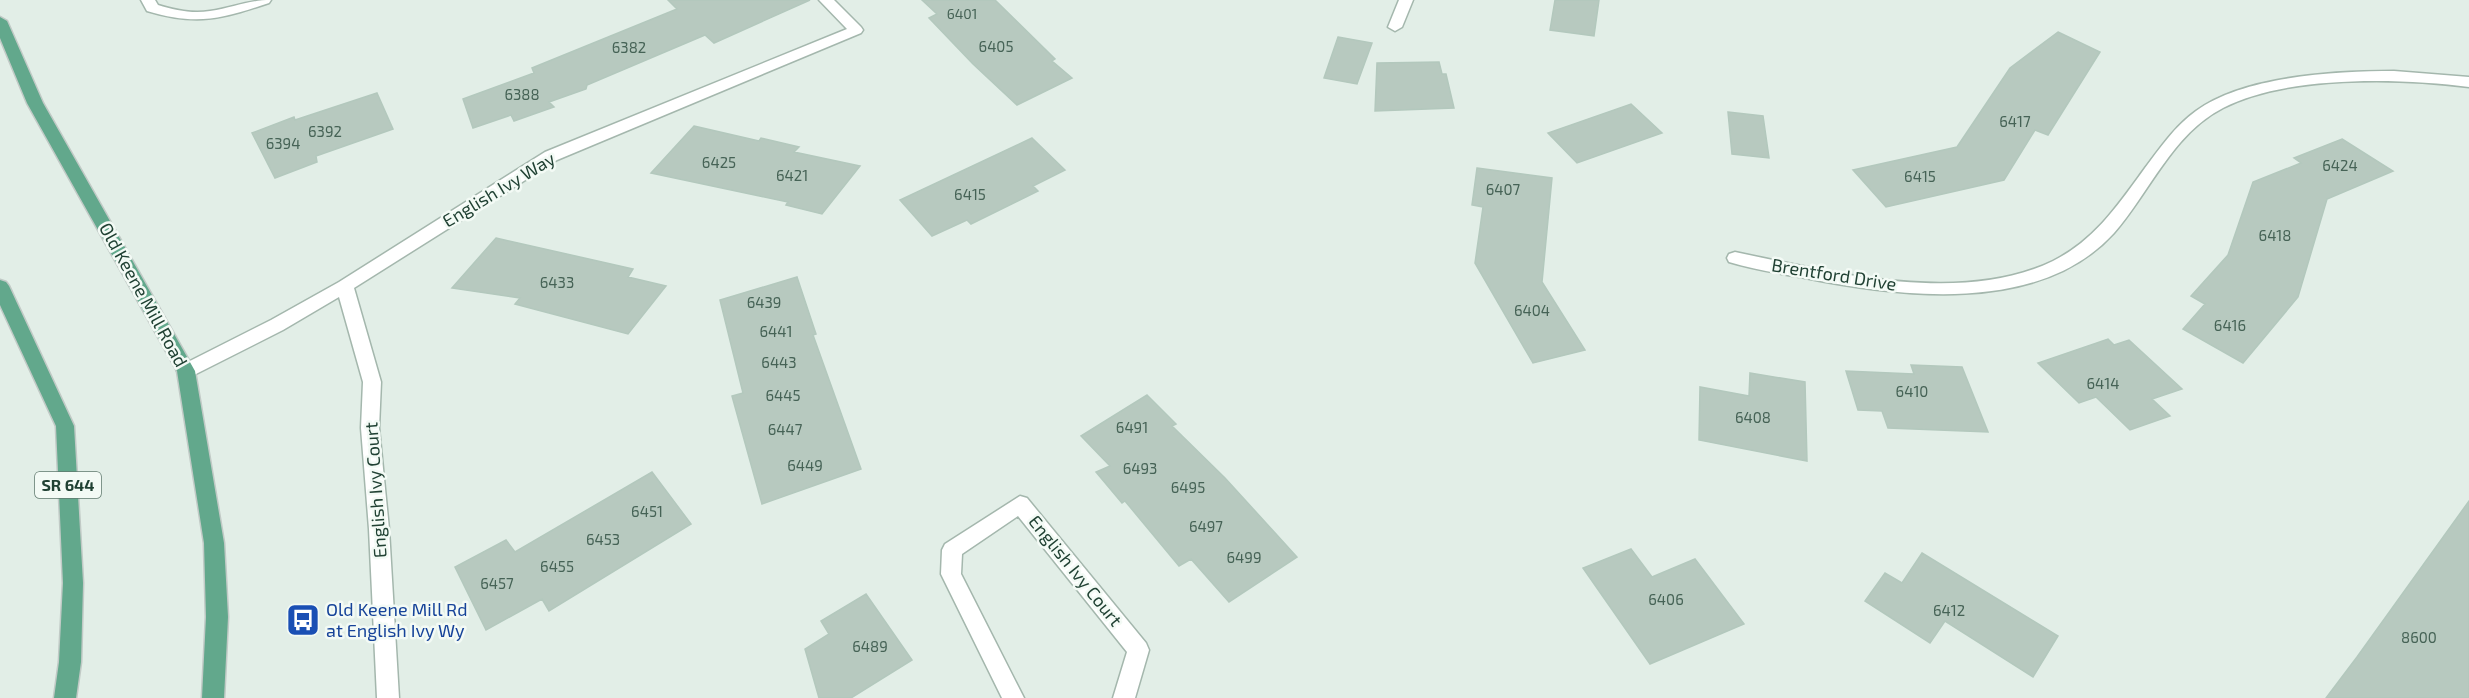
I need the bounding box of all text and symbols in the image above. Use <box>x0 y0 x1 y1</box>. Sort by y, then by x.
house number: 6401 <box>947 5 977 22</box>
house number: 6405 <box>979 37 1013 55</box>
house number: 6382 <box>612 38 646 56</box>
house number: 6388 <box>504 85 540 103</box>
house number: 6417 <box>1999 112 2031 130</box>
house number: 6392 <box>308 122 342 140</box>
house number: 6394 <box>266 134 300 152</box>
street label: English Ivy Way <box>438 147 559 231</box>
house number: 6425 <box>702 153 736 171</box>
house number: 6424 <box>2322 156 2358 174</box>
house number: 6421 <box>776 166 808 184</box>
house number: 6415 <box>1904 167 1936 185</box>
house number: 6407 <box>1486 180 1521 198</box>
house number: 6415 <box>954 185 986 203</box>
street label: Old Keene Mill Road <box>95 219 193 370</box>
house number: 6418 <box>2259 226 2291 244</box>
street label: Brentford Drive <box>1770 253 1898 295</box>
house number: 6433 <box>540 273 574 291</box>
house number: 6439 <box>747 293 781 311</box>
house number: 6404 <box>1514 301 1550 319</box>
house number: 6416 <box>2214 316 2246 334</box>
house number: 6441 <box>759 322 793 340</box>
house number: 6443 <box>761 353 797 371</box>
house number: 6414 <box>2086 374 2120 392</box>
house number: 6410 <box>1896 382 1928 400</box>
house number: 6445 <box>765 386 801 404</box>
house number: 6408 <box>1735 408 1771 426</box>
house number: 6491 <box>1116 418 1148 436</box>
house number: 6447 <box>768 420 803 438</box>
street label: English Ivy Court <box>359 421 391 559</box>
house number: 6449 <box>787 456 823 474</box>
house number: 6493 <box>1123 459 1157 477</box>
road number: SR 644 <box>35 472 101 498</box>
house number: 6495 <box>1171 478 1205 496</box>
house number: 6451 <box>631 502 663 520</box>
street label: English Ivy Court <box>1024 511 1127 630</box>
house number: 6497 <box>1189 517 1223 535</box>
house number: 6453 <box>586 530 620 548</box>
house number: 6499 <box>1227 548 1261 566</box>
house number: 6455 <box>540 557 574 575</box>
house number: 6457 <box>480 574 514 592</box>
house number: 6406 <box>1648 590 1684 608</box>
place label: Old Keene Mill Rd at English Ivy Wy <box>326 598 468 641</box>
house number: 6412 <box>1933 601 1965 619</box>
bus stop icon: Old Keene Mill Rd at English Ivy Wy <box>285 602 321 638</box>
house number: 8600 <box>2401 628 2437 646</box>
house number: 6489 <box>852 637 888 655</box>

